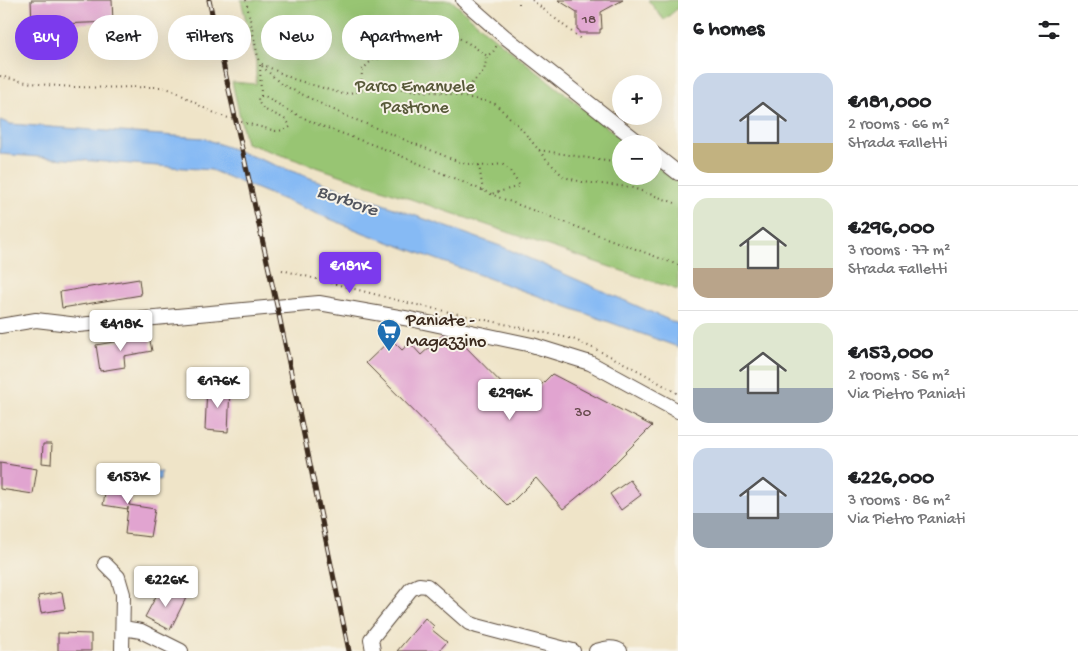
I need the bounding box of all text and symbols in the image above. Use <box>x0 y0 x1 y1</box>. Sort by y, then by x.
house number: 18 <box>581 11 596 29</box>
chip: Buy <box>15 15 78 60</box>
chip: Rent <box>88 15 158 60</box>
chip: Filters <box>168 15 251 60</box>
chip: New <box>261 15 332 60</box>
chip: Apartment <box>342 15 459 60</box>
icon: filters <box>1035 16 1063 44</box>
text: 6 homes <box>693 18 764 43</box>
map controls <box>612 75 662 185</box>
button: + <box>612 75 662 125</box>
park label: Parco Emanuele Pastrone <box>354 77 475 119</box>
text: €181,000 <box>848 91 931 116</box>
icon: home <box>733 93 793 153</box>
text: 2 rooms · 66 m² <box>848 116 949 135</box>
button: − <box>612 135 662 185</box>
text: Strada Falletti <box>848 135 947 154</box>
water label: Borbore <box>314 181 382 223</box>
text: €296,000 <box>848 217 934 242</box>
icon: home <box>733 218 793 278</box>
text: 3 rooms · 77 m² <box>848 242 950 261</box>
pin: €181K <box>315 252 385 294</box>
text: €181K <box>330 258 370 277</box>
text: Strada Falletti <box>848 261 947 280</box>
pin: €418K <box>86 310 156 352</box>
place label: Paniate - Magazzino <box>405 311 486 353</box>
text: €418K <box>100 316 142 335</box>
supermarket icon: Paniate - Magazzino <box>376 318 402 352</box>
text: €153,000 <box>848 342 933 367</box>
icon: home <box>733 343 793 403</box>
pin: €176K <box>183 366 253 409</box>
text: 2 rooms · 56 m² <box>848 367 950 386</box>
text: €176K <box>197 373 239 392</box>
pin: €296K <box>475 378 545 421</box>
text: €296K <box>489 385 531 404</box>
text: Via Pietro Paniati <box>848 386 966 405</box>
house number: 30 <box>574 404 592 422</box>
pin: €153K <box>93 462 163 505</box>
text: €226,000 <box>848 467 934 492</box>
icon: home <box>733 468 793 528</box>
text: €153K <box>107 469 149 488</box>
text: 3 rooms · 86 m² <box>848 492 951 511</box>
text: Via Pietro Paniati <box>848 511 966 530</box>
pin: €226K <box>131 566 201 608</box>
text: €226K <box>145 572 187 591</box>

